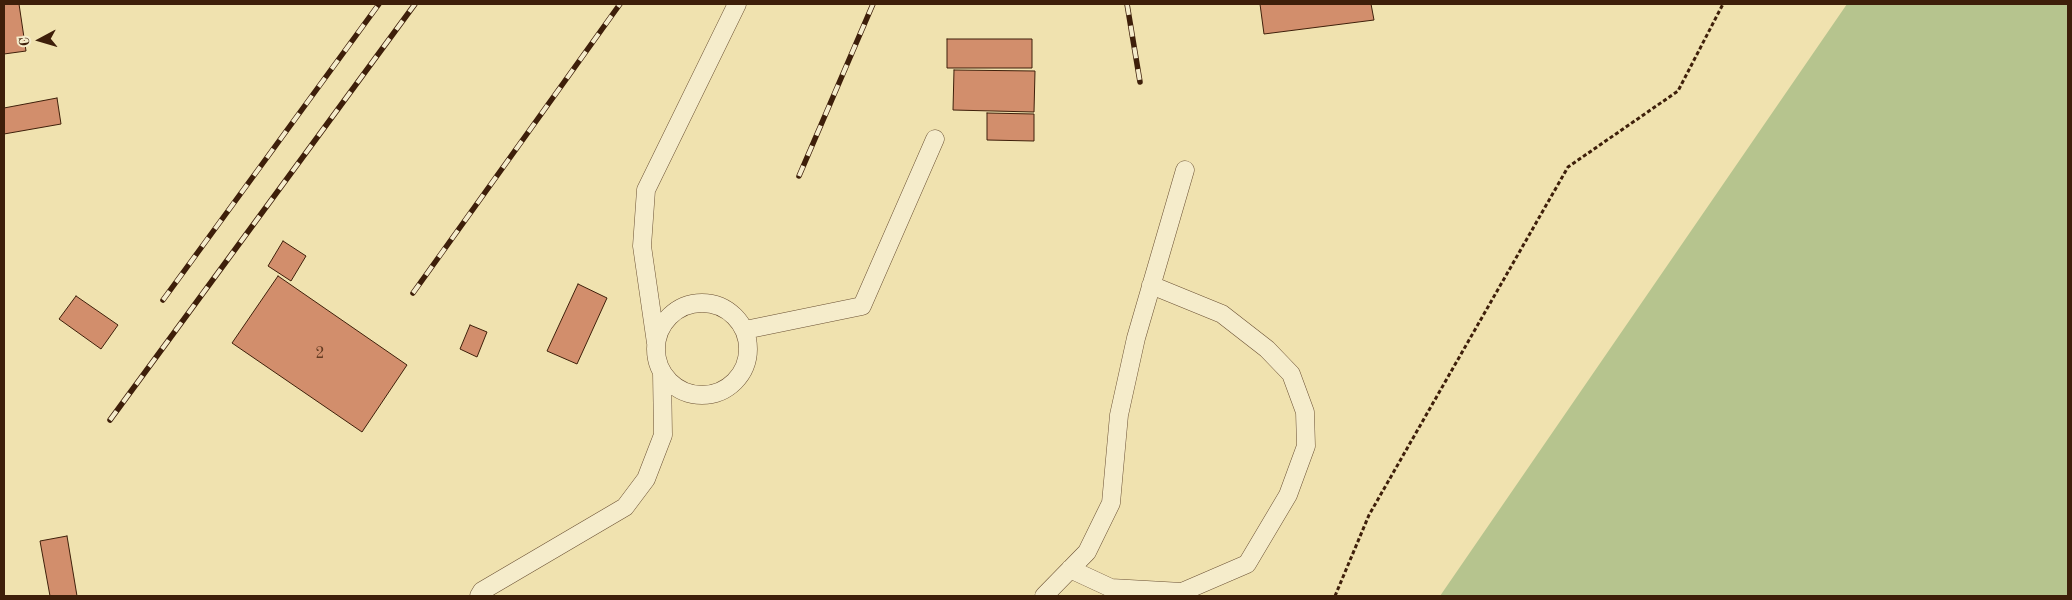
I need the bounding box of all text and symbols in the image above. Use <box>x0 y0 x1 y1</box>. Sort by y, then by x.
north arrow <box>15 15 65 65</box>
text: С <box>18 36 33 47</box>
house number: 2 <box>315 344 325 364</box>

